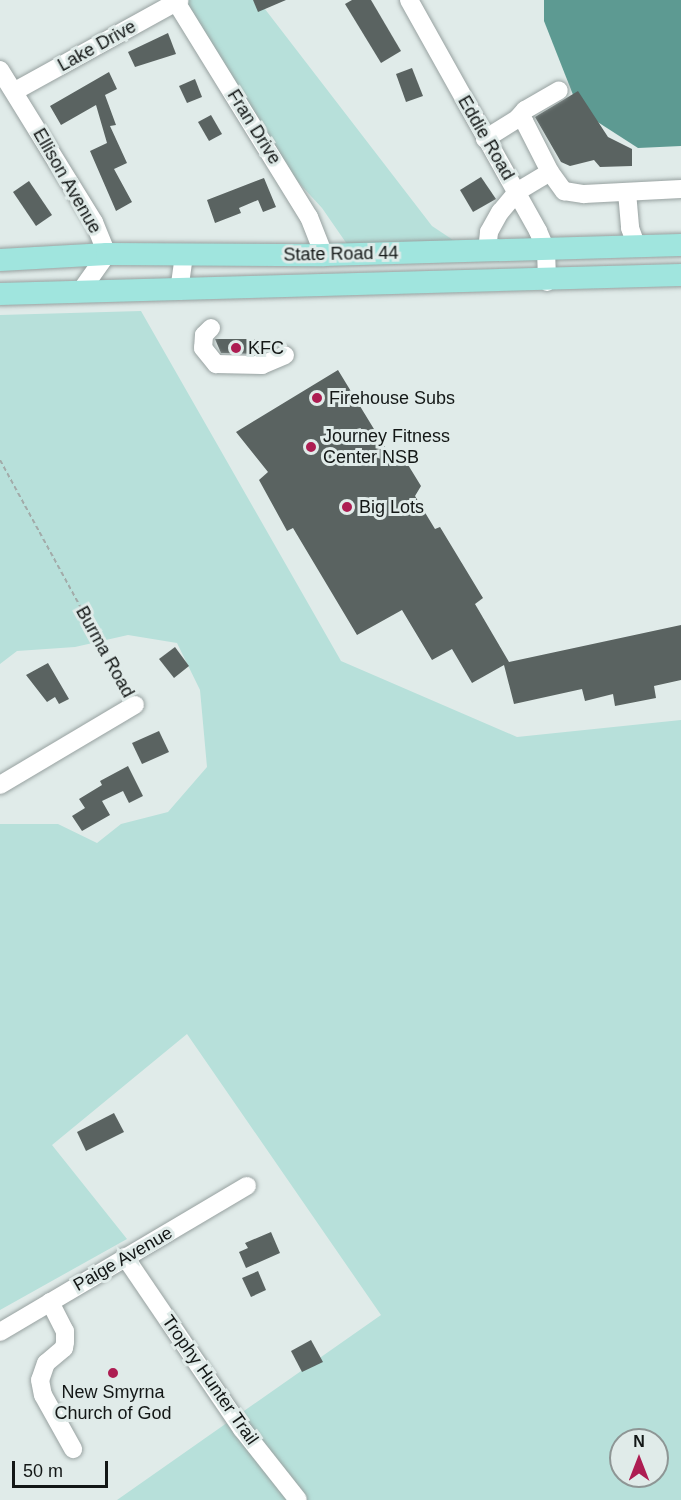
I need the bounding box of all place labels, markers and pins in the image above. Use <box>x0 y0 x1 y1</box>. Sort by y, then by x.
place label: KFC <box>248 337 284 359</box>
marker: KFC <box>229 341 243 355</box>
place label: Firehouse Subs <box>329 387 455 409</box>
marker: Firehouse Subs <box>310 391 324 405</box>
place label: Journey Fitness Center NSB <box>323 426 450 468</box>
marker: Journey Fitness Center NSB <box>304 440 318 454</box>
place label: Big Lots <box>359 496 424 518</box>
marker: Big Lots <box>340 500 354 514</box>
marker: New Smyrna Church of God <box>106 1366 120 1380</box>
place label: New Smyrna Church of God <box>54 1382 172 1424</box>

